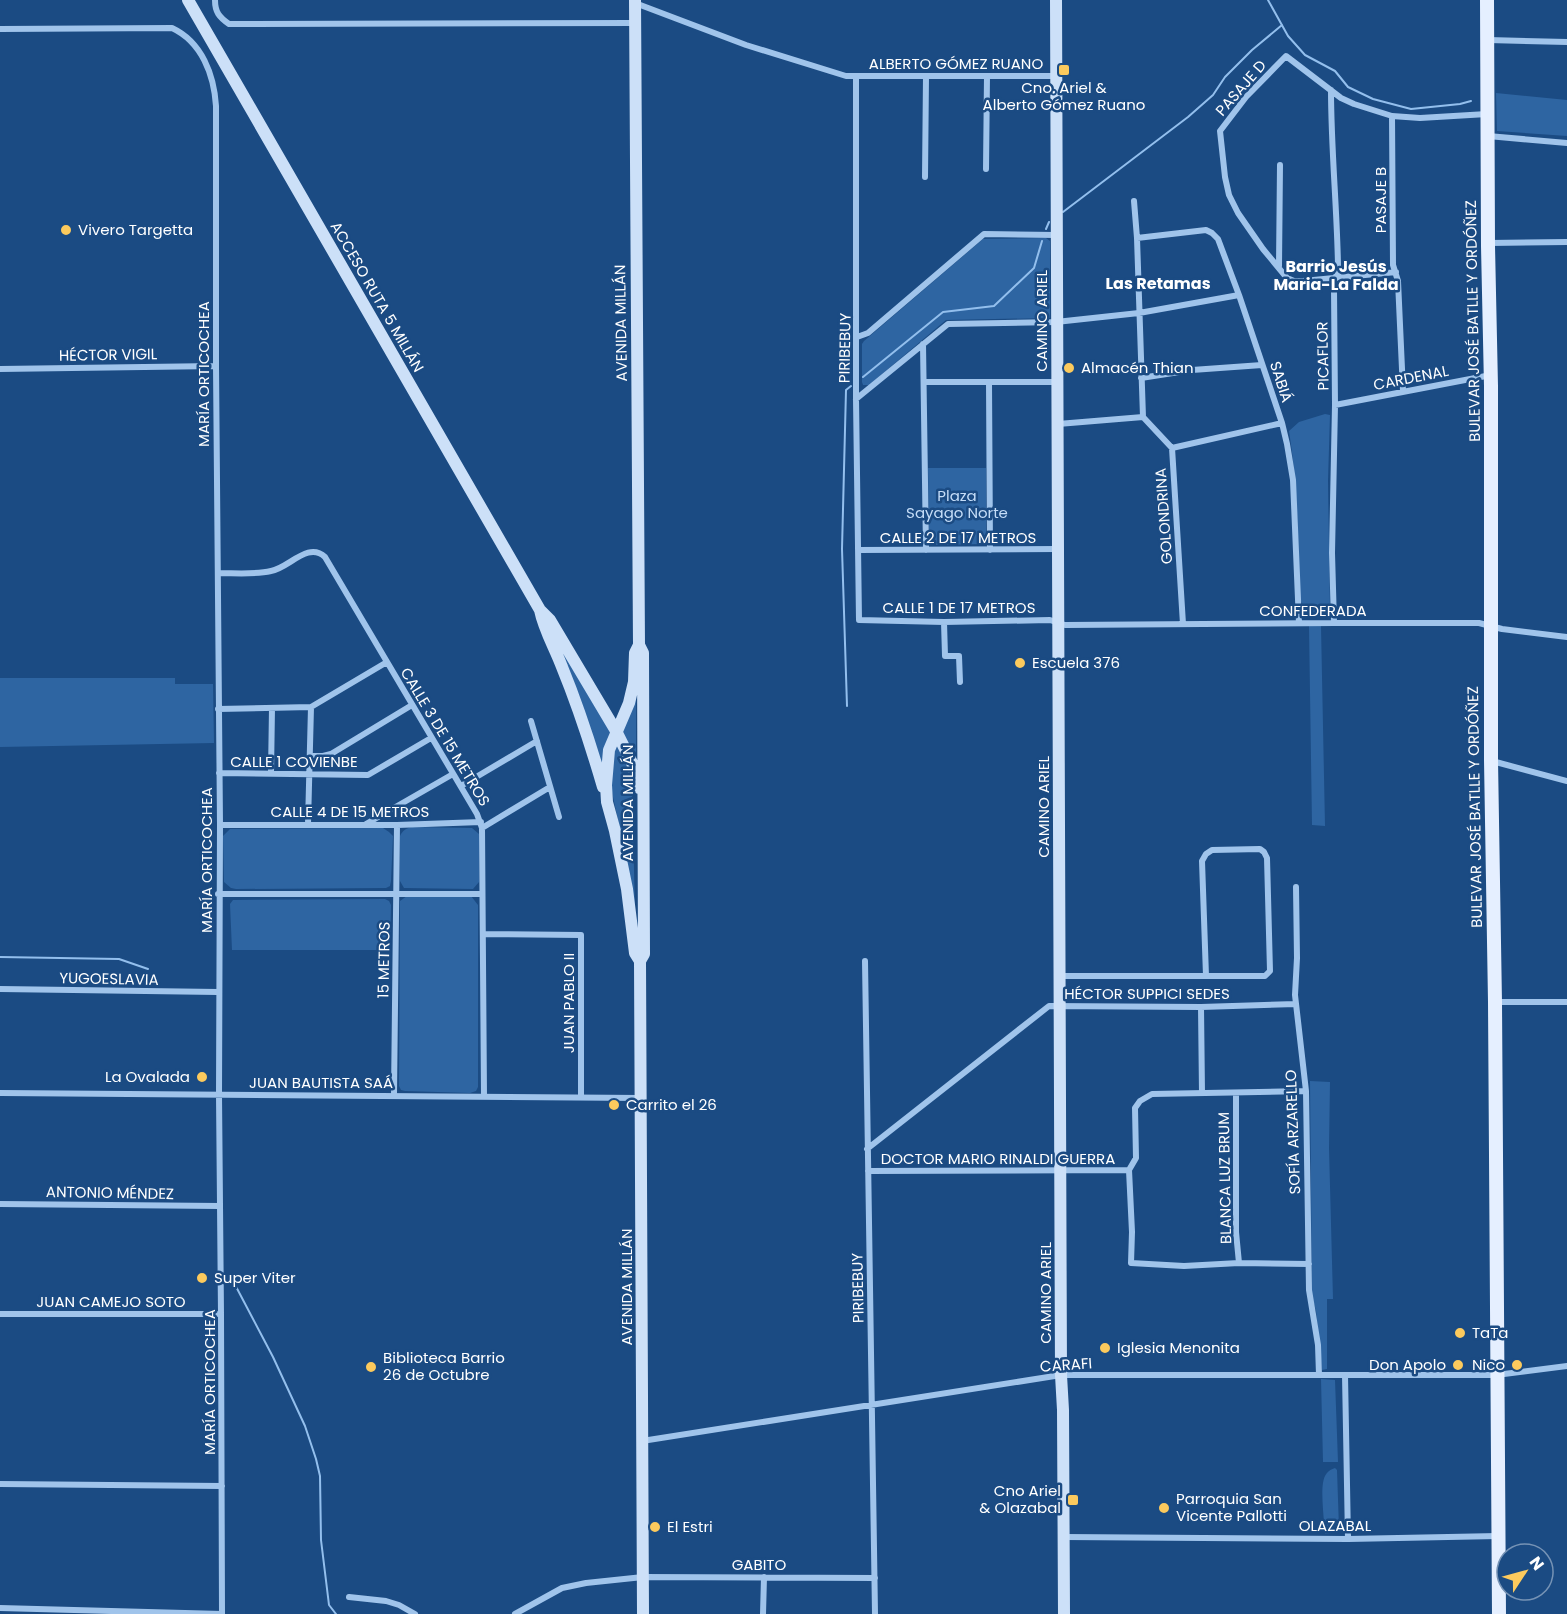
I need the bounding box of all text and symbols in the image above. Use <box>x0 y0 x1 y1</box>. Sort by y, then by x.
street label: ALBERTO GÓMEZ RUANO <box>869 53 1043 74</box>
street label: PASAJE D <box>1210 55 1271 120</box>
marker: Cno. Ariel & Alberto Gómez Ruano <box>1057 63 1071 77</box>
place label: Cno. Ariel & Alberto Gómez Ruano <box>983 77 1145 115</box>
street label: PASAJE B <box>1370 167 1391 233</box>
street label: BULEVAR JOSÉ BATLLE Y ORDÓÑEZ <box>1460 200 1485 442</box>
street label: ACCESO RUTA 5 MILLÁN <box>326 218 429 376</box>
place label: Vivero Targetta <box>78 219 193 240</box>
marker: Vivero Targetta <box>59 223 73 237</box>
district label: Barrio Jesús Maria-La Falda <box>1273 255 1399 296</box>
street label: AVENIDA MILLÁN <box>609 264 632 382</box>
street label: CAMINO ARIEL <box>1031 270 1052 372</box>
district label: Las Retamas <box>1105 272 1211 295</box>
street label: MARÍA ORTICOCHEA <box>193 301 214 447</box>
street label: PIRIBEBUY <box>833 312 856 383</box>
street label: PICAFLOR <box>1311 321 1334 391</box>
street label: HÉCTOR VIGIL <box>59 343 158 366</box>
place label: Almacén Thian <box>1081 357 1194 378</box>
street label: SABIÁ <box>1265 359 1298 405</box>
street label: CARDENAL <box>1371 360 1451 395</box>
marker: Almacén Thian <box>1062 361 1076 375</box>
street label: GOLONDRINA <box>1150 467 1177 565</box>
park label: Plaza Sayago Norte <box>906 485 1008 523</box>
street label: CALLE 2 DE 17 METROS <box>880 527 1036 548</box>
street label: CALLE 1 DE 17 METROS <box>883 597 1035 618</box>
street label: CONFEDERADA <box>1259 600 1367 621</box>
place label: Escuela 376 <box>1032 652 1120 673</box>
marker: Escuela 376 <box>1013 656 1027 670</box>
street label: CALLE 3 DE 15 METROS <box>396 664 495 810</box>
street label: BULEVAR JOSÉ BATLLE Y ORDÓÑEZ <box>1462 686 1487 928</box>
street label: AVENIDA MILLÁN <box>617 744 638 862</box>
street label: CALLE 1 COVIENBE <box>230 751 358 772</box>
street label: CAMINO ARIEL <box>1033 756 1054 858</box>
street label: MARÍA ORTICOCHEA <box>196 787 217 933</box>
street label: CALLE 4 DE 15 METROS <box>271 801 429 822</box>
street label: 15 METROS <box>372 921 395 999</box>
street label: JUAN PABLO II <box>558 953 579 1053</box>
street label: YUGOESLAVIA <box>59 967 159 990</box>
street label: HÉCTOR SUPPICI SEDES <box>1064 983 1230 1004</box>
place label: La Ovalada <box>105 1066 190 1087</box>
street label: SOFÍA ARZARELLO <box>1280 1069 1305 1195</box>
marker: La Ovalada <box>195 1070 209 1084</box>
street label: JUAN BAUTISTA SAÁ <box>249 1072 393 1093</box>
place label: Carrito el 26 <box>626 1094 717 1115</box>
marker: Carrito el 26 <box>607 1098 621 1112</box>
street label: BLANCA LUZ BRUM <box>1213 1112 1236 1244</box>
street label: DOCTOR MARIO RINALDI GUERRA <box>881 1148 1115 1169</box>
street label: ANTONIO MÉNDEZ <box>46 1181 174 1204</box>
street label: AVENIDA MILLÁN <box>616 1228 637 1346</box>
street label: CAMINO ARIEL <box>1035 1242 1056 1344</box>
street label: PIRIBEBUY <box>846 1253 869 1323</box>
place label: Super Viter <box>214 1267 296 1288</box>
marker: Super Viter <box>195 1271 209 1285</box>
street label: JUAN CAMEJO SOTO <box>36 1291 186 1312</box>
street label: MARÍA ORTICOCHEA <box>199 1309 220 1455</box>
place label: TaTa <box>1472 1322 1509 1343</box>
marker: TaTa <box>1453 1326 1467 1340</box>
place label: Iglesia Menonita <box>1117 1337 1240 1358</box>
marker: Iglesia Menonita <box>1098 1341 1112 1355</box>
place label: Biblioteca Barrio 26 de Octubre <box>383 1347 505 1385</box>
street label: CARAFI <box>1039 1352 1093 1377</box>
place label: Don Apolo <box>1369 1354 1446 1375</box>
place label: Nico <box>1472 1354 1505 1375</box>
marker: Don Apolo <box>1451 1358 1465 1372</box>
marker: Nico <box>1510 1358 1524 1372</box>
marker: Biblioteca Barrio 26 de Octubre <box>364 1360 378 1374</box>
place label: Cno Ariel & Olazabal <box>979 1480 1061 1518</box>
place label: Parroquia San Vicente Pallotti <box>1176 1488 1287 1526</box>
marker: Cno Ariel & Olazabal <box>1066 1493 1080 1507</box>
marker: Parroquia San Vicente Pallotti <box>1157 1501 1171 1515</box>
street label: OLAZABAL <box>1299 1515 1372 1536</box>
place label: El Estri <box>667 1516 713 1537</box>
marker: El Estri <box>648 1520 662 1534</box>
north arrow <box>1495 1542 1555 1602</box>
text: N <box>1524 1552 1550 1575</box>
street label: GABITO <box>732 1554 786 1575</box>

